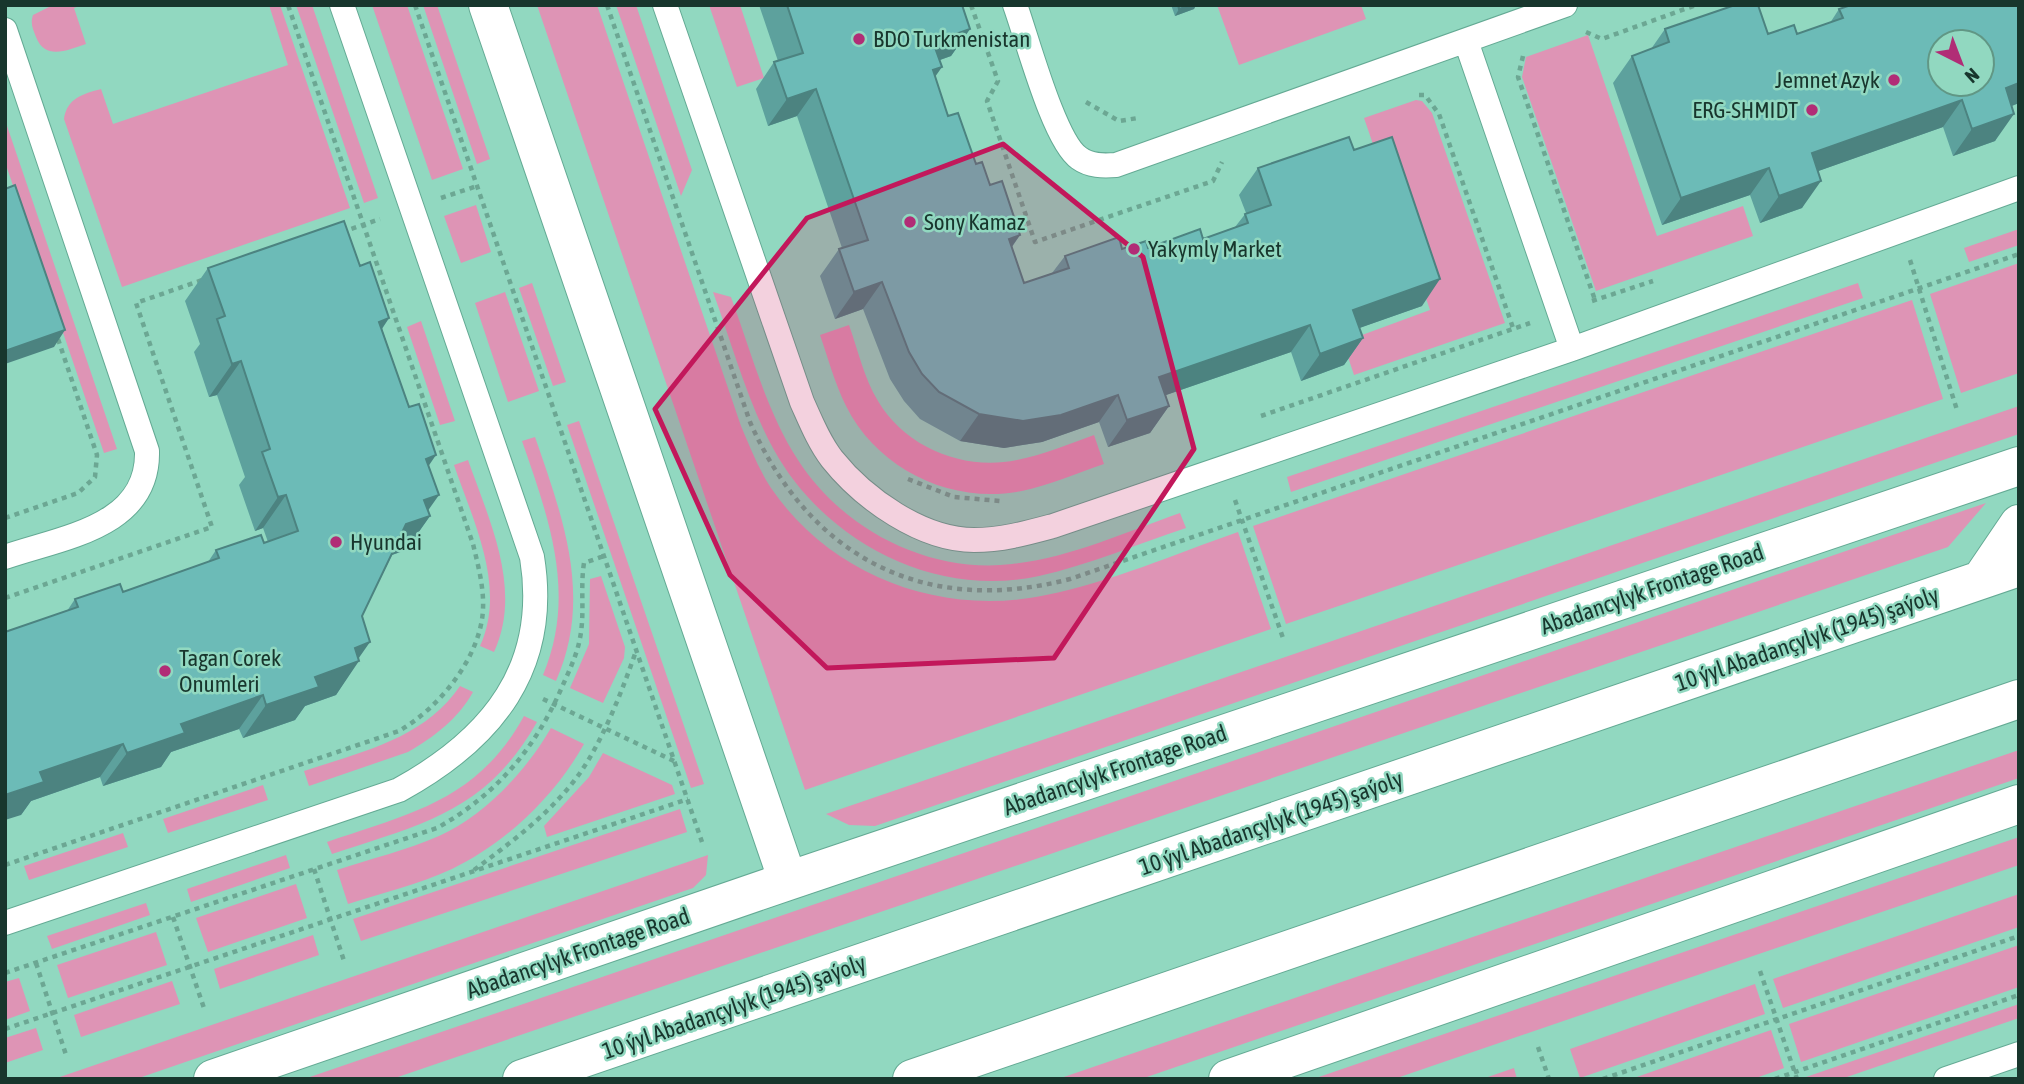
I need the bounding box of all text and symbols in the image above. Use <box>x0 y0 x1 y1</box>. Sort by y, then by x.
place label: BDO Turkmenistan <box>873 26 1030 52</box>
north arrow <box>1926 28 1996 98</box>
marker: BDO Turkmenistan <box>851 31 867 47</box>
text: N <box>1961 64 1984 88</box>
place label: Jemnet Azyk <box>1775 67 1880 93</box>
marker: Jemnet Azyk <box>1886 72 1902 88</box>
place label: ERG-SHMIDT <box>1692 97 1798 123</box>
marker: ERG-SHMIDT <box>1804 102 1820 118</box>
place label: Sony Kamaz <box>924 209 1025 235</box>
marker: Sony Kamaz <box>902 214 918 230</box>
place label: Yakymly Market <box>1148 236 1282 262</box>
marker: Yakymly Market <box>1126 241 1142 257</box>
place label: Hyundai <box>350 529 422 555</box>
marker: Hyundai <box>328 534 344 550</box>
street label: Abadancylyk Frontage Road <box>1537 539 1767 639</box>
street label: 10 ýyl Abadançylyk (1945) şaýoly <box>1672 582 1942 696</box>
place label: Tagan Corek Onumleri <box>179 645 281 697</box>
marker: Tagan Corek Onumleri <box>157 663 173 679</box>
street label: Abadancylyk Frontage Road <box>1000 720 1230 820</box>
street label: 10 ýyl Abadançylyk (1945) şaýoly <box>1136 766 1406 880</box>
street label: Abadancylyk Frontage Road <box>463 903 693 1003</box>
street label: 10 ýyl Abadançylyk (1945) şaýoly <box>599 950 869 1064</box>

